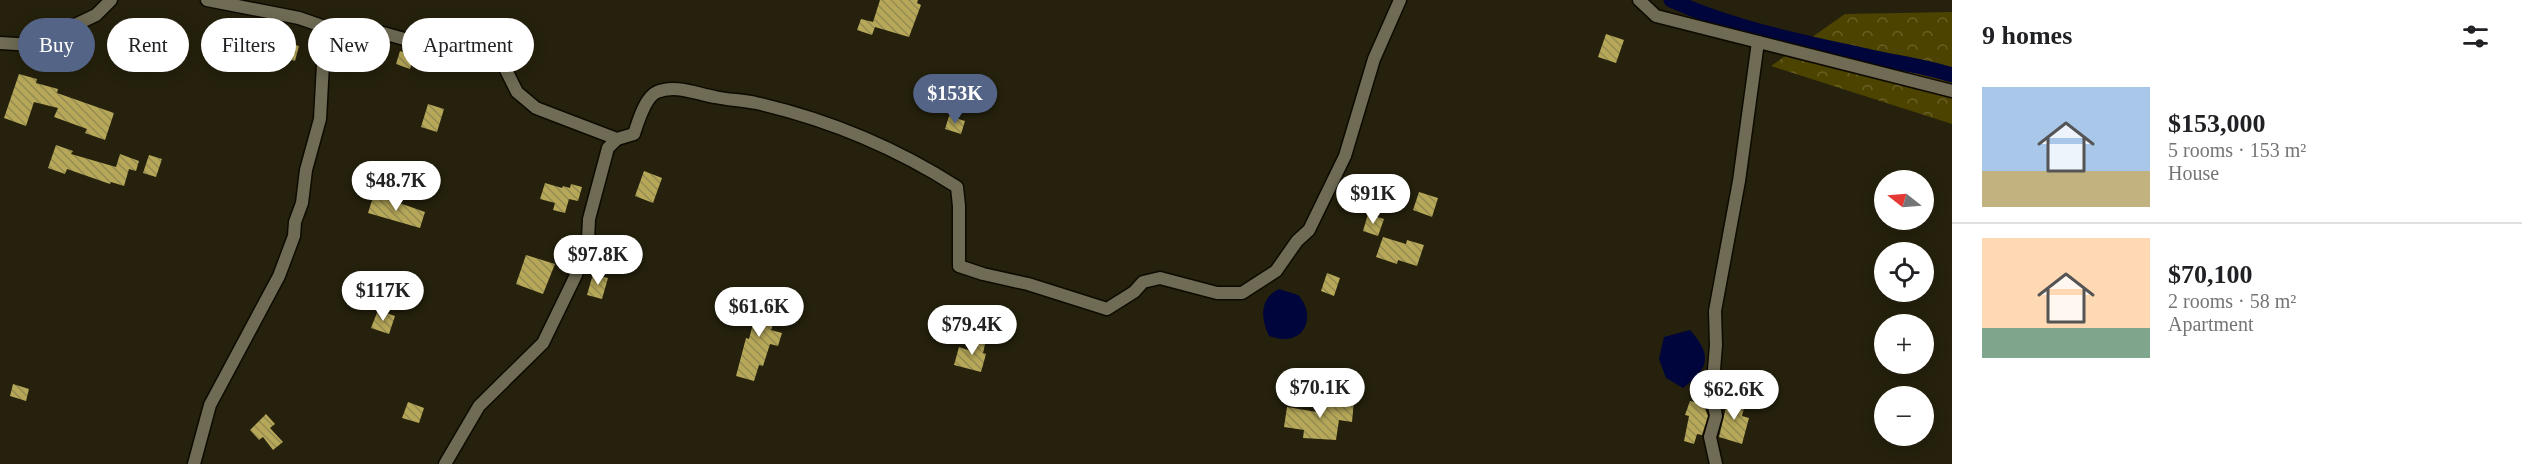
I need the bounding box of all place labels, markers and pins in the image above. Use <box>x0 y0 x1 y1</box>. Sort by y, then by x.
pin: $153K <box>913 74 997 125</box>
pin: $48.7K <box>347 161 445 212</box>
pin: $91K <box>1337 174 1409 225</box>
pin: $97.8K <box>549 235 647 286</box>
pin: $117K <box>341 271 425 322</box>
pin: $61.6K <box>710 287 808 338</box>
pin: $79.4K <box>923 305 1021 356</box>
pin: $70.1K <box>1271 368 1369 419</box>
pin: $62.6K <box>1685 370 1783 421</box>

